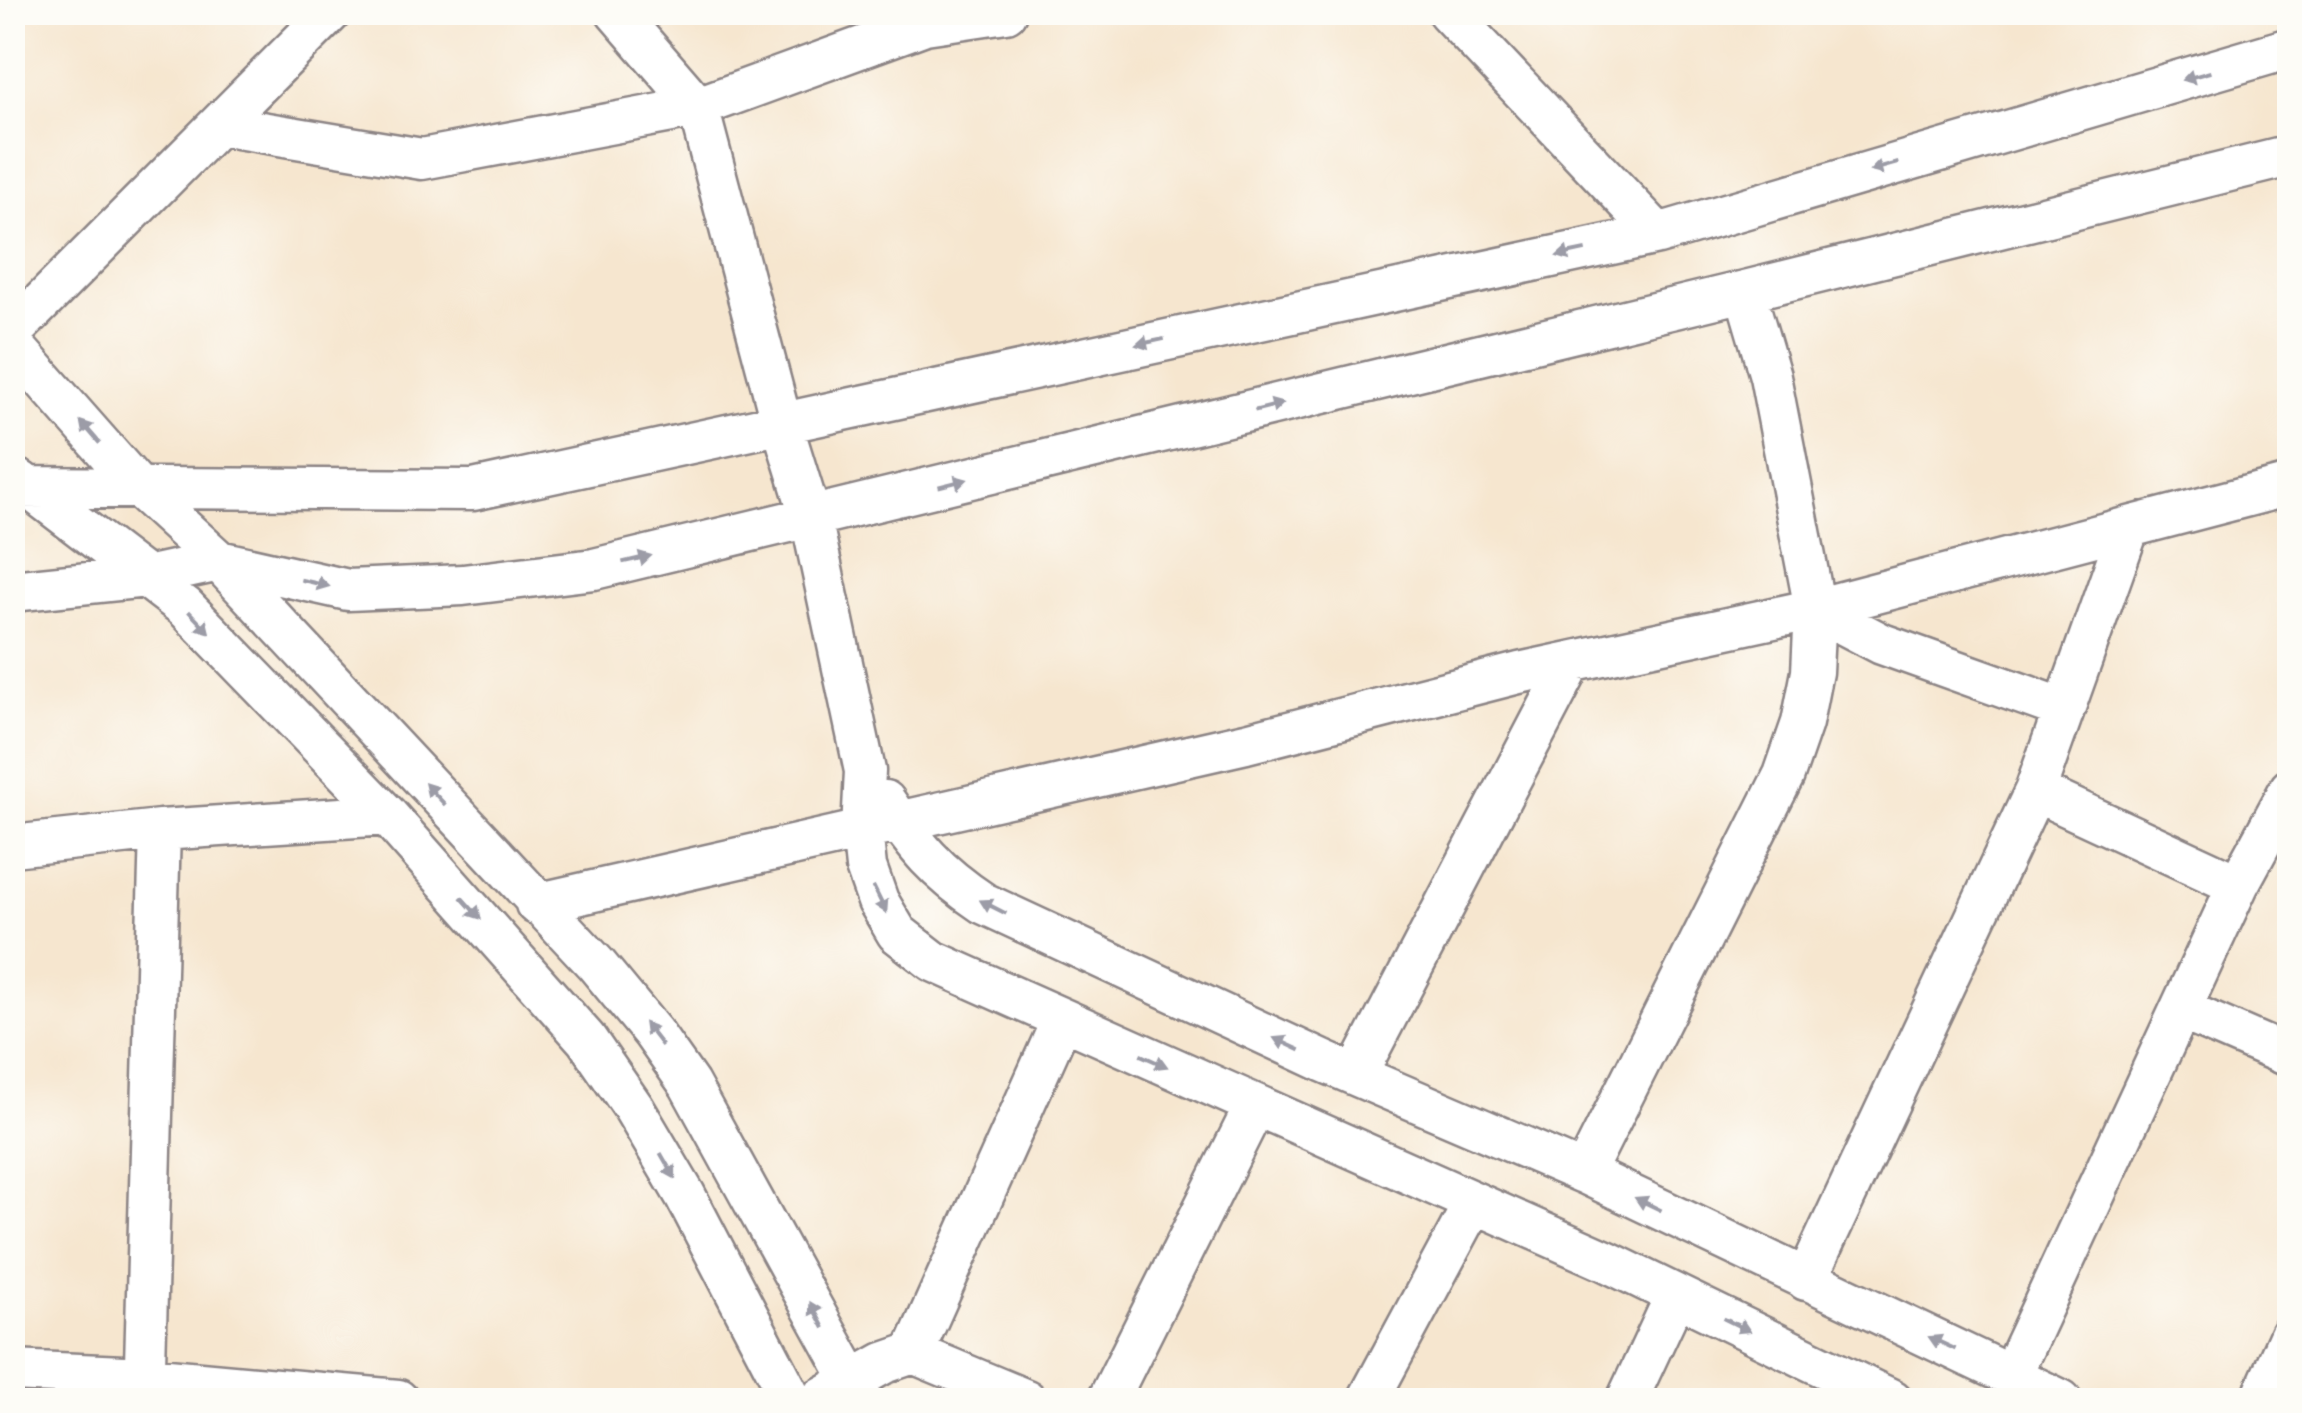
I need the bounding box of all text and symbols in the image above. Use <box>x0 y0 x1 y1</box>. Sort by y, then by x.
one-way arrow <box>2180 68 2211 84</box>
one-way arrow <box>1868 160 1899 175</box>
one-way arrow <box>1555 245 1586 261</box>
one-way arrow <box>1134 335 1165 351</box>
one-way arrow <box>1254 399 1285 414</box>
one-way arrow <box>80 420 102 445</box>
one-way arrow <box>938 475 969 491</box>
one-way arrow <box>622 551 653 566</box>
one-way arrow <box>300 576 331 591</box>
one-way arrow <box>187 609 211 633</box>
one-way arrow <box>424 782 447 806</box>
one-way arrow <box>871 886 888 915</box>
one-way arrow <box>460 895 482 920</box>
one-way arrow <box>978 899 1007 916</box>
one-way arrow <box>643 1022 664 1048</box>
one-way arrow <box>1272 1036 1302 1052</box>
one-way arrow <box>1139 1053 1169 1069</box>
one-way arrow <box>659 1152 676 1180</box>
one-way arrow <box>1634 1196 1663 1213</box>
one-way arrow <box>808 1300 825 1329</box>
one-way arrow <box>1723 1316 1752 1333</box>
one-way arrow <box>1927 1335 1956 1352</box>

